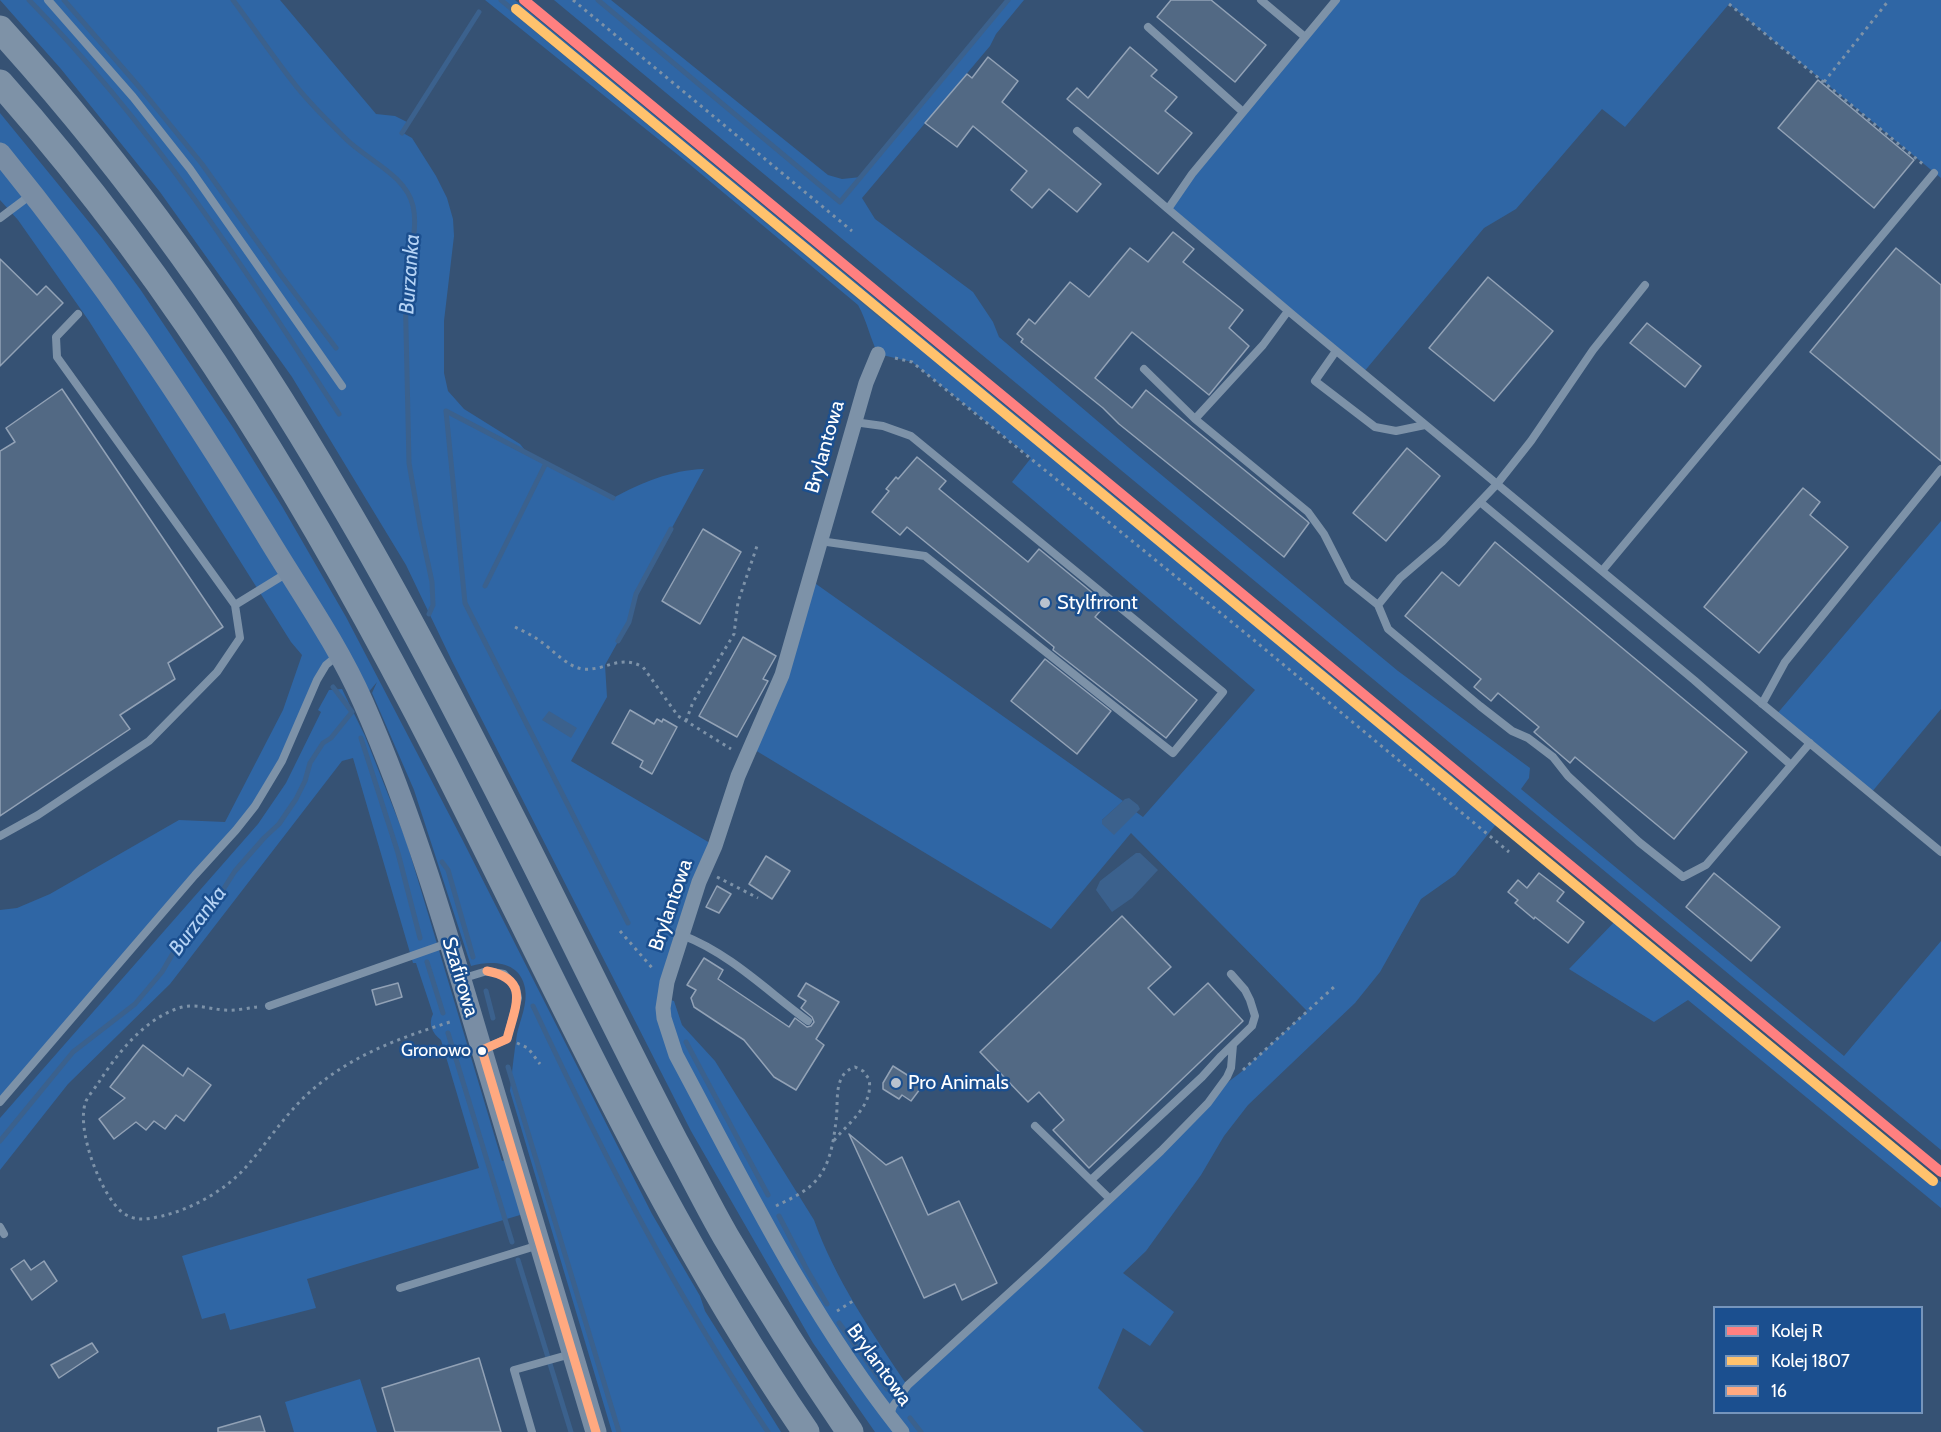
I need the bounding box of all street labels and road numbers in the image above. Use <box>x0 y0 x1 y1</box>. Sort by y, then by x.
street label: Brylantowa <box>800 398 850 496</box>
street label: Brylantowa <box>644 856 698 954</box>
street label: Szafirowa <box>437 934 483 1020</box>
street label: Brylantowa <box>841 1319 917 1411</box>

